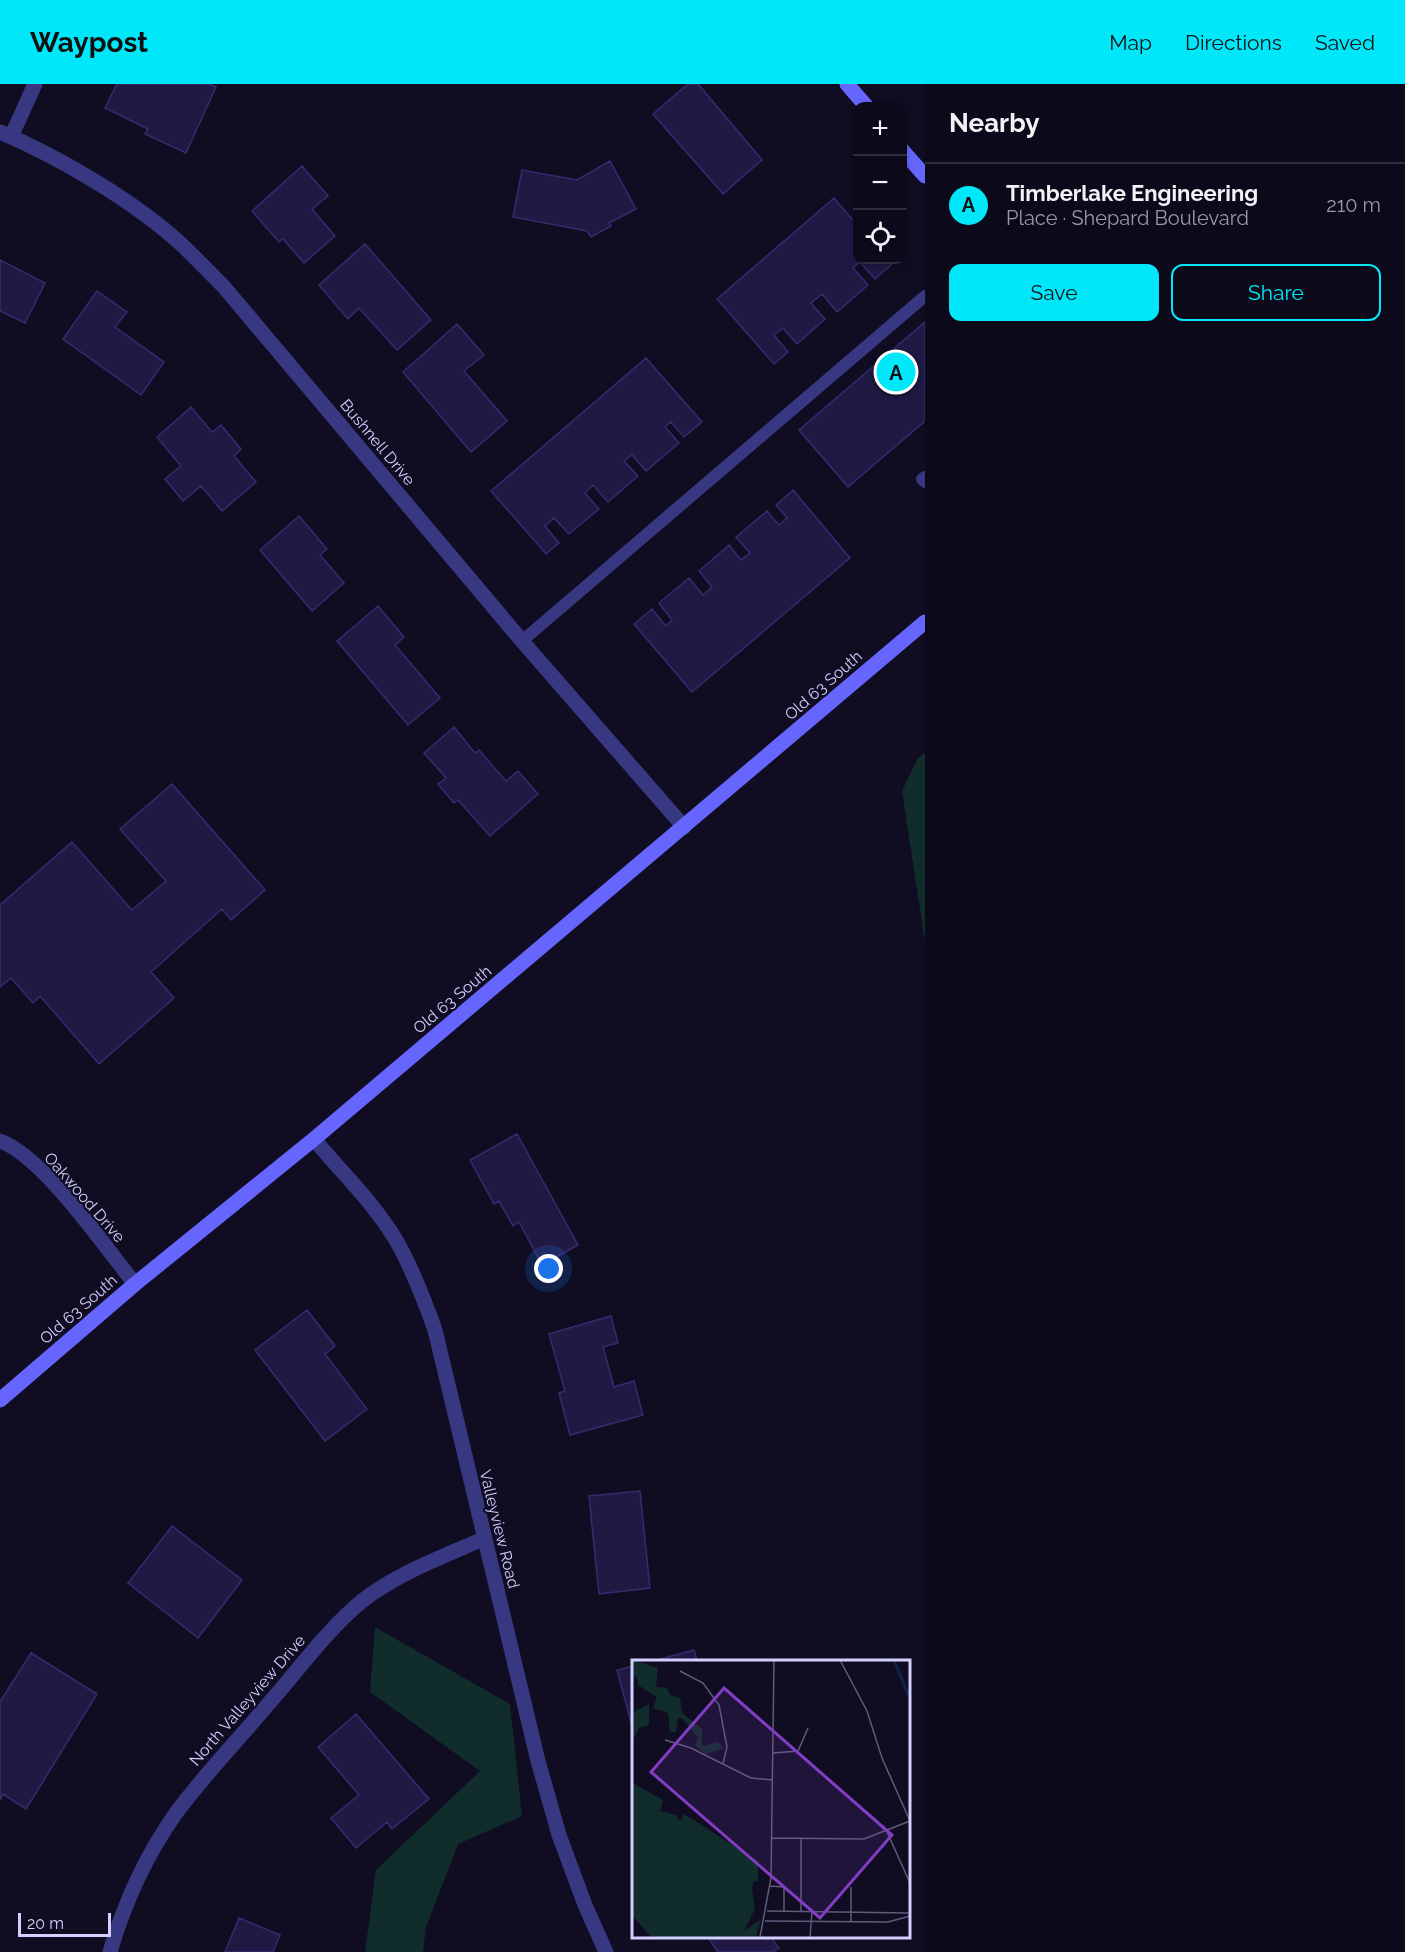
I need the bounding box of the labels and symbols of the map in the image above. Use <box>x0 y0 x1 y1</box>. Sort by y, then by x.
pin: A <box>876 350 916 394</box>
street label: Bushnell Drive <box>336 395 419 489</box>
street label: Old 63 South <box>781 647 866 724</box>
street label: Old 63 South <box>409 961 495 1038</box>
street label: Oakwood Drive <box>40 1148 129 1246</box>
your location <box>534 1254 563 1283</box>
street label: Old 63 South <box>36 1271 121 1348</box>
street label: Valleyview Road <box>476 1468 523 1590</box>
street label: North Valleyview Drive <box>185 1631 309 1770</box>
inset map <box>632 1660 910 1937</box>
scale bar <box>18 1910 111 1938</box>

